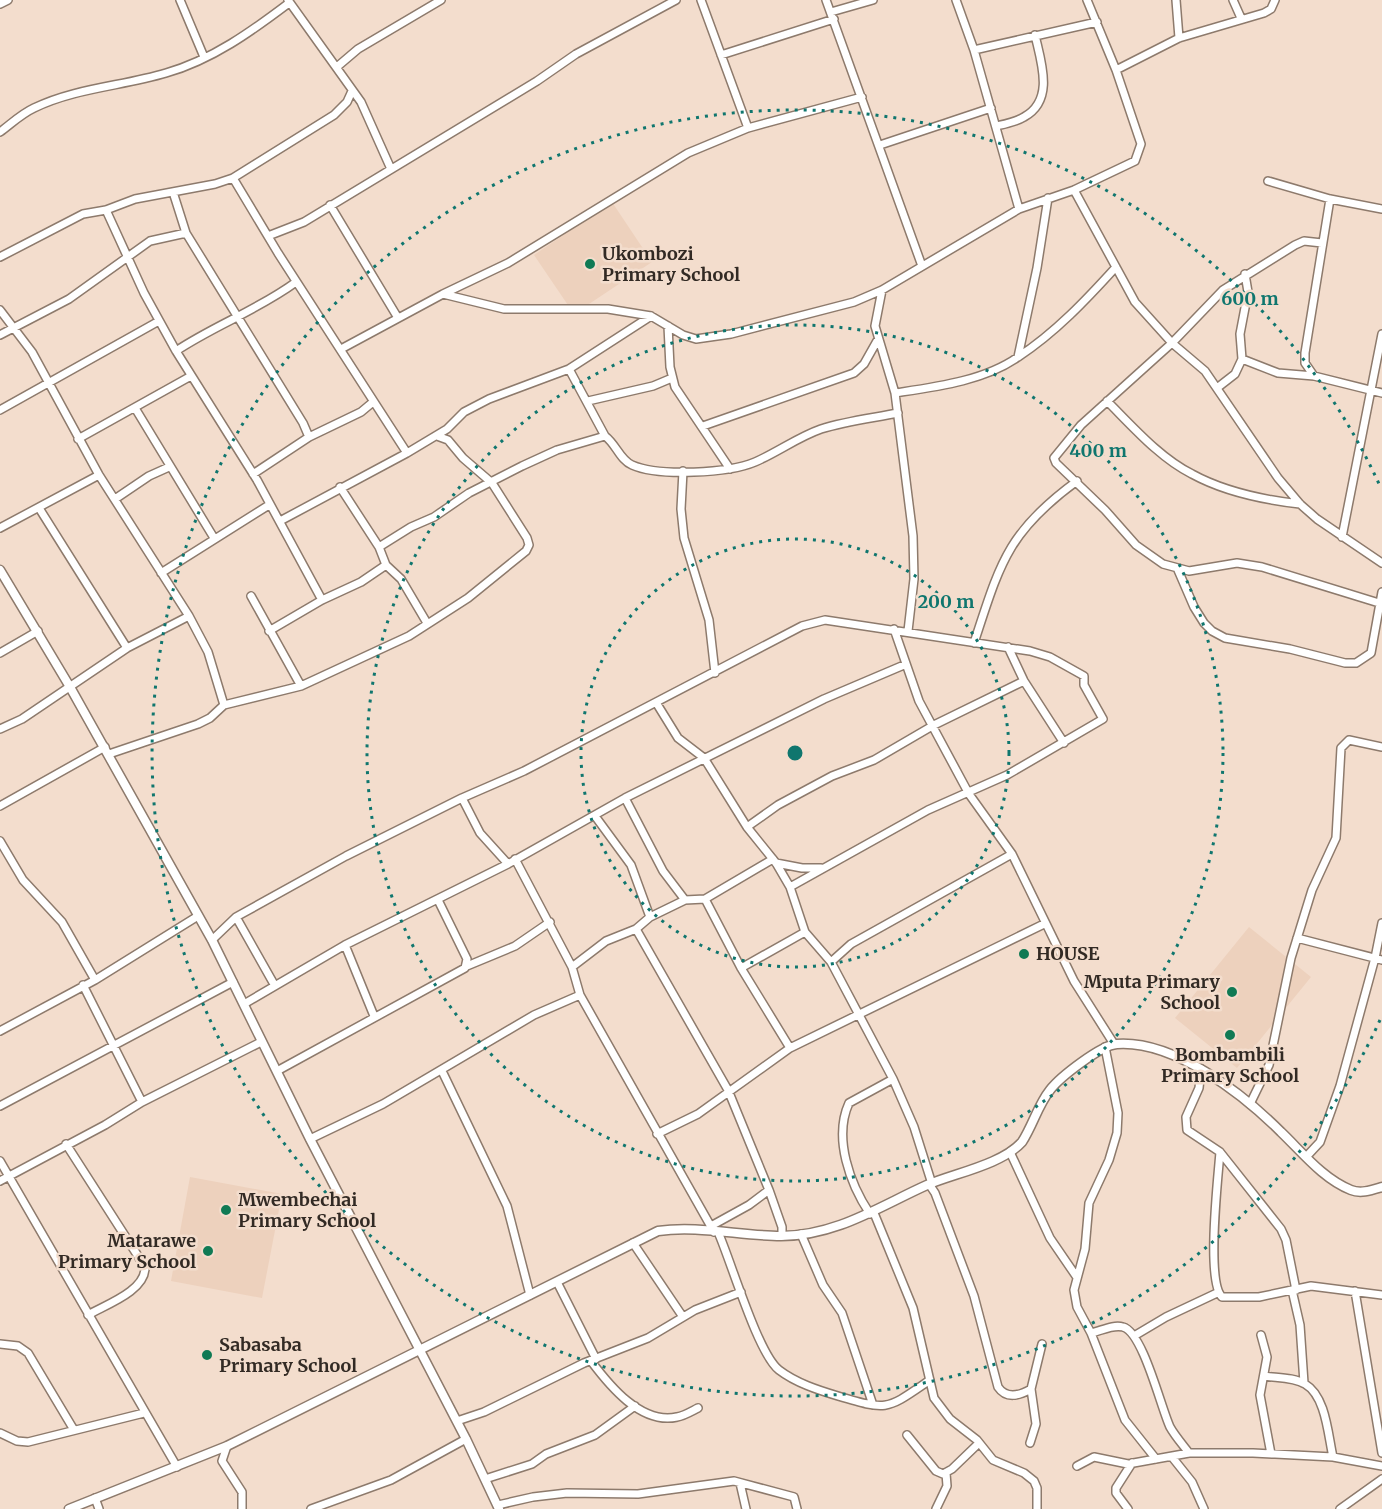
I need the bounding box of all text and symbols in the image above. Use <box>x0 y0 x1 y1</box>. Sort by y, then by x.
place label: Ukombozi Primary School <box>602 242 740 286</box>
marker: Ukombozi Primary School <box>583 257 597 271</box>
text: 600 m <box>1221 287 1279 310</box>
text: 400 m <box>1069 439 1127 462</box>
text: 200 m <box>918 590 974 613</box>
centre of rings <box>785 743 805 763</box>
place label: HOUSE <box>1036 942 1100 965</box>
marker: HOUSE <box>1017 947 1031 961</box>
place label: Mputa Primary School <box>1084 970 1220 1014</box>
marker: Mputa Primary School <box>1225 985 1239 999</box>
marker: Bombambili Primary School <box>1223 1028 1237 1042</box>
place label: Bombambili Primary School <box>1161 1043 1299 1087</box>
place label: Mwembechai Primary School <box>238 1188 376 1232</box>
marker: Mwembechai Primary School <box>219 1203 233 1217</box>
place label: Matarawe Primary School <box>58 1229 196 1273</box>
marker: Matarawe Primary School <box>201 1244 215 1258</box>
place label: Sabasaba Primary School <box>219 1333 357 1377</box>
marker: Sabasaba Primary School <box>200 1348 214 1362</box>

